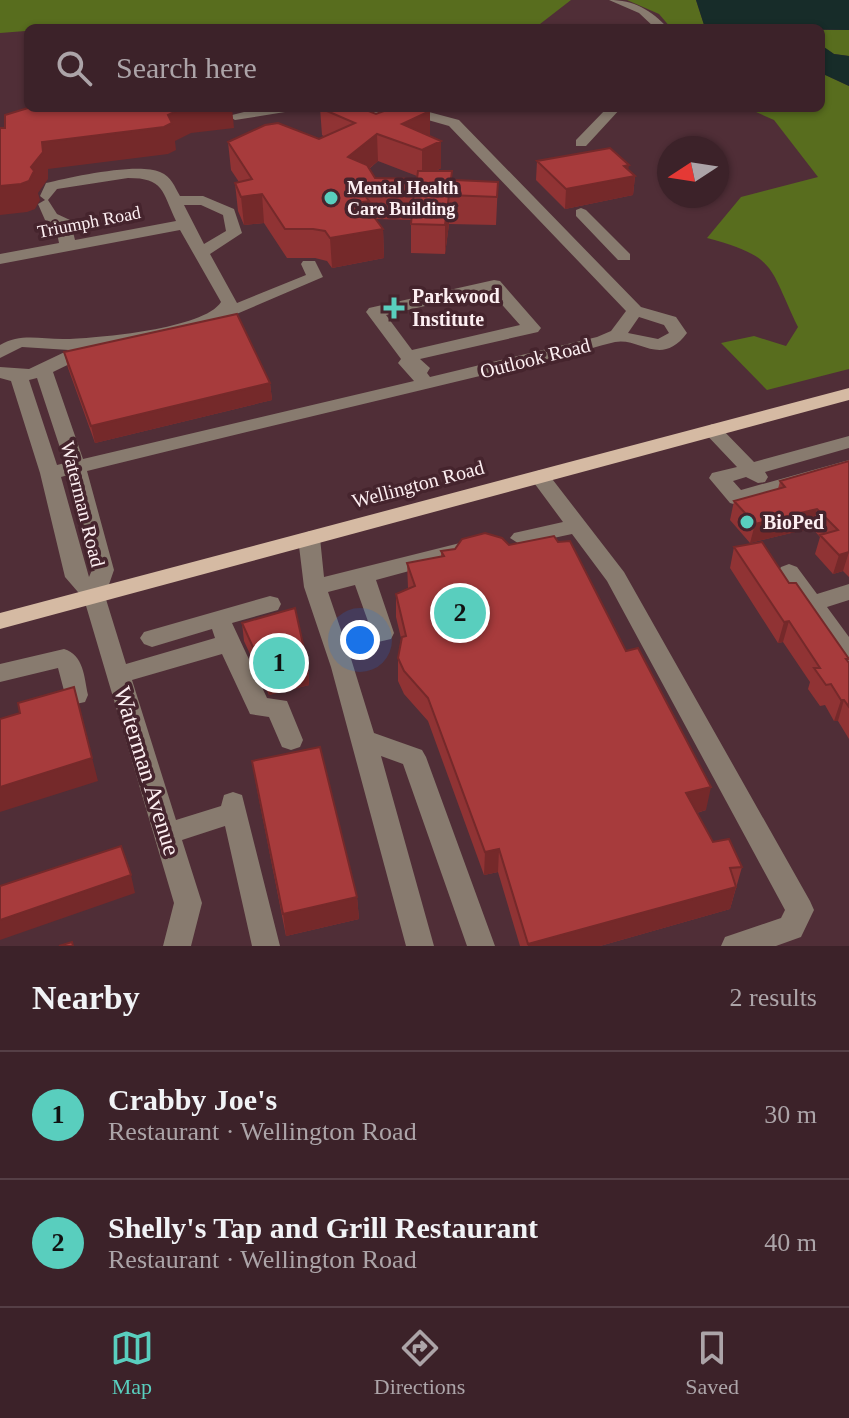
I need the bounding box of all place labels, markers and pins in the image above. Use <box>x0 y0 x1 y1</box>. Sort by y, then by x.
place label: Mental Health Care Building <box>347 178 458 219</box>
marker: Mental Health Care Building <box>322 189 340 207</box>
place label: Parkwood Institute <box>412 285 500 330</box>
marker: Parkwood Institute <box>383 297 405 319</box>
place label: BioPed <box>763 511 824 533</box>
marker: BioPed <box>738 513 756 531</box>
pin: 2 <box>434 583 486 643</box>
pin: 1 <box>253 633 305 693</box>

